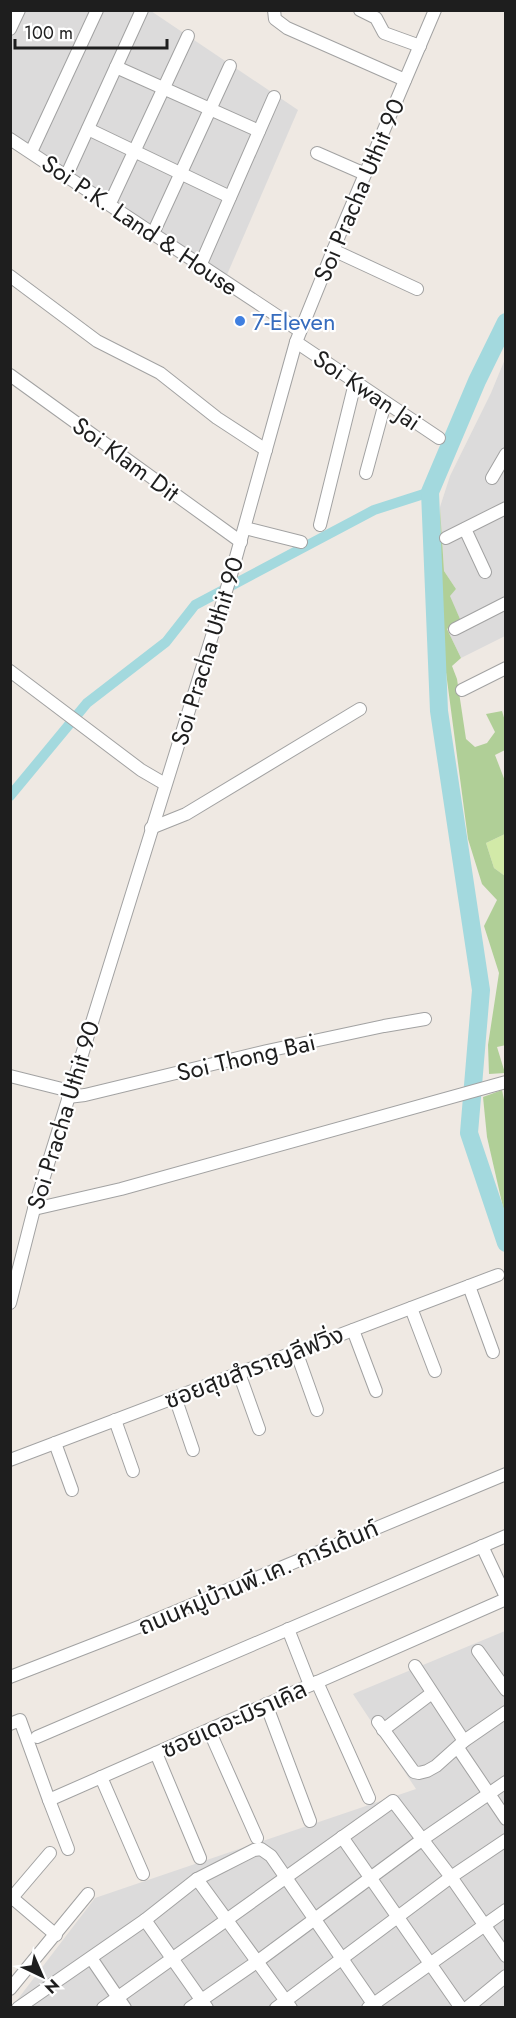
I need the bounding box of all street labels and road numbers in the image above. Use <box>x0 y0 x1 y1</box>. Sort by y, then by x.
street label: Soi Pracha Uthit 90 <box>305 93 413 287</box>
street label: Soi P.K. Land & House <box>35 146 245 304</box>
street label: Soi Kwan Jai <box>306 341 428 439</box>
street label: Soi Klam Dit <box>65 408 187 510</box>
street label: Soi Pracha Uthit 90 <box>162 552 252 750</box>
street label: Soi Pracha Uthit 90 <box>18 1016 108 1214</box>
street label: Soi Thong Bai <box>173 1024 319 1090</box>
street label: ซอยสุขสำราญลีฟวิ่ง <box>159 1317 349 1417</box>
street label: ถนนหมู่บ้านพี.เค. การ์เด้นท์ <box>132 1510 384 1644</box>
street label: ซอยเดอะมิราเคิล <box>155 1671 313 1767</box>

